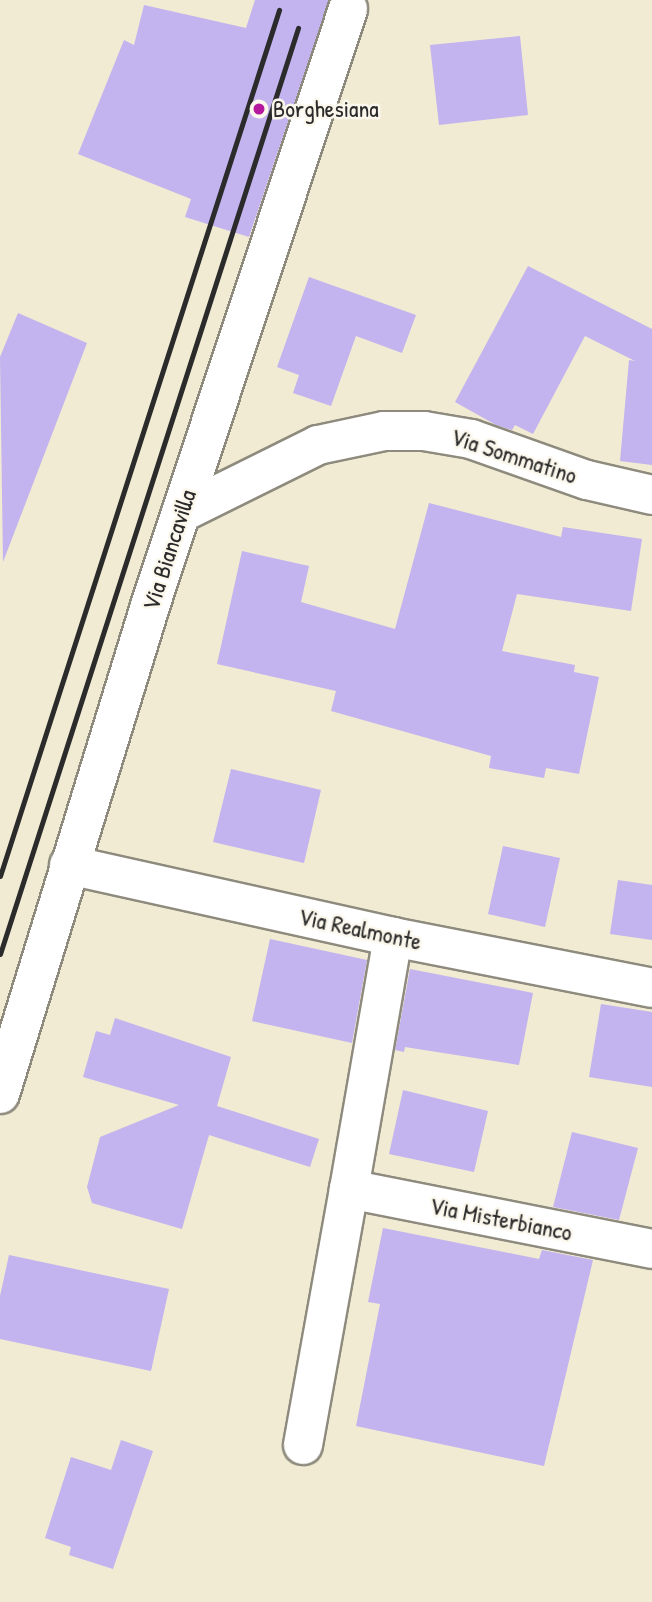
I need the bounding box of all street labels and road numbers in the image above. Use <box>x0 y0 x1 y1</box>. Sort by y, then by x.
street label: Via Sommatino <box>447 422 581 490</box>
street label: Via Biancavilla <box>136 486 202 614</box>
street label: Via Realmonte <box>296 902 424 956</box>
street label: Via Misterbianco <box>427 1191 575 1247</box>

